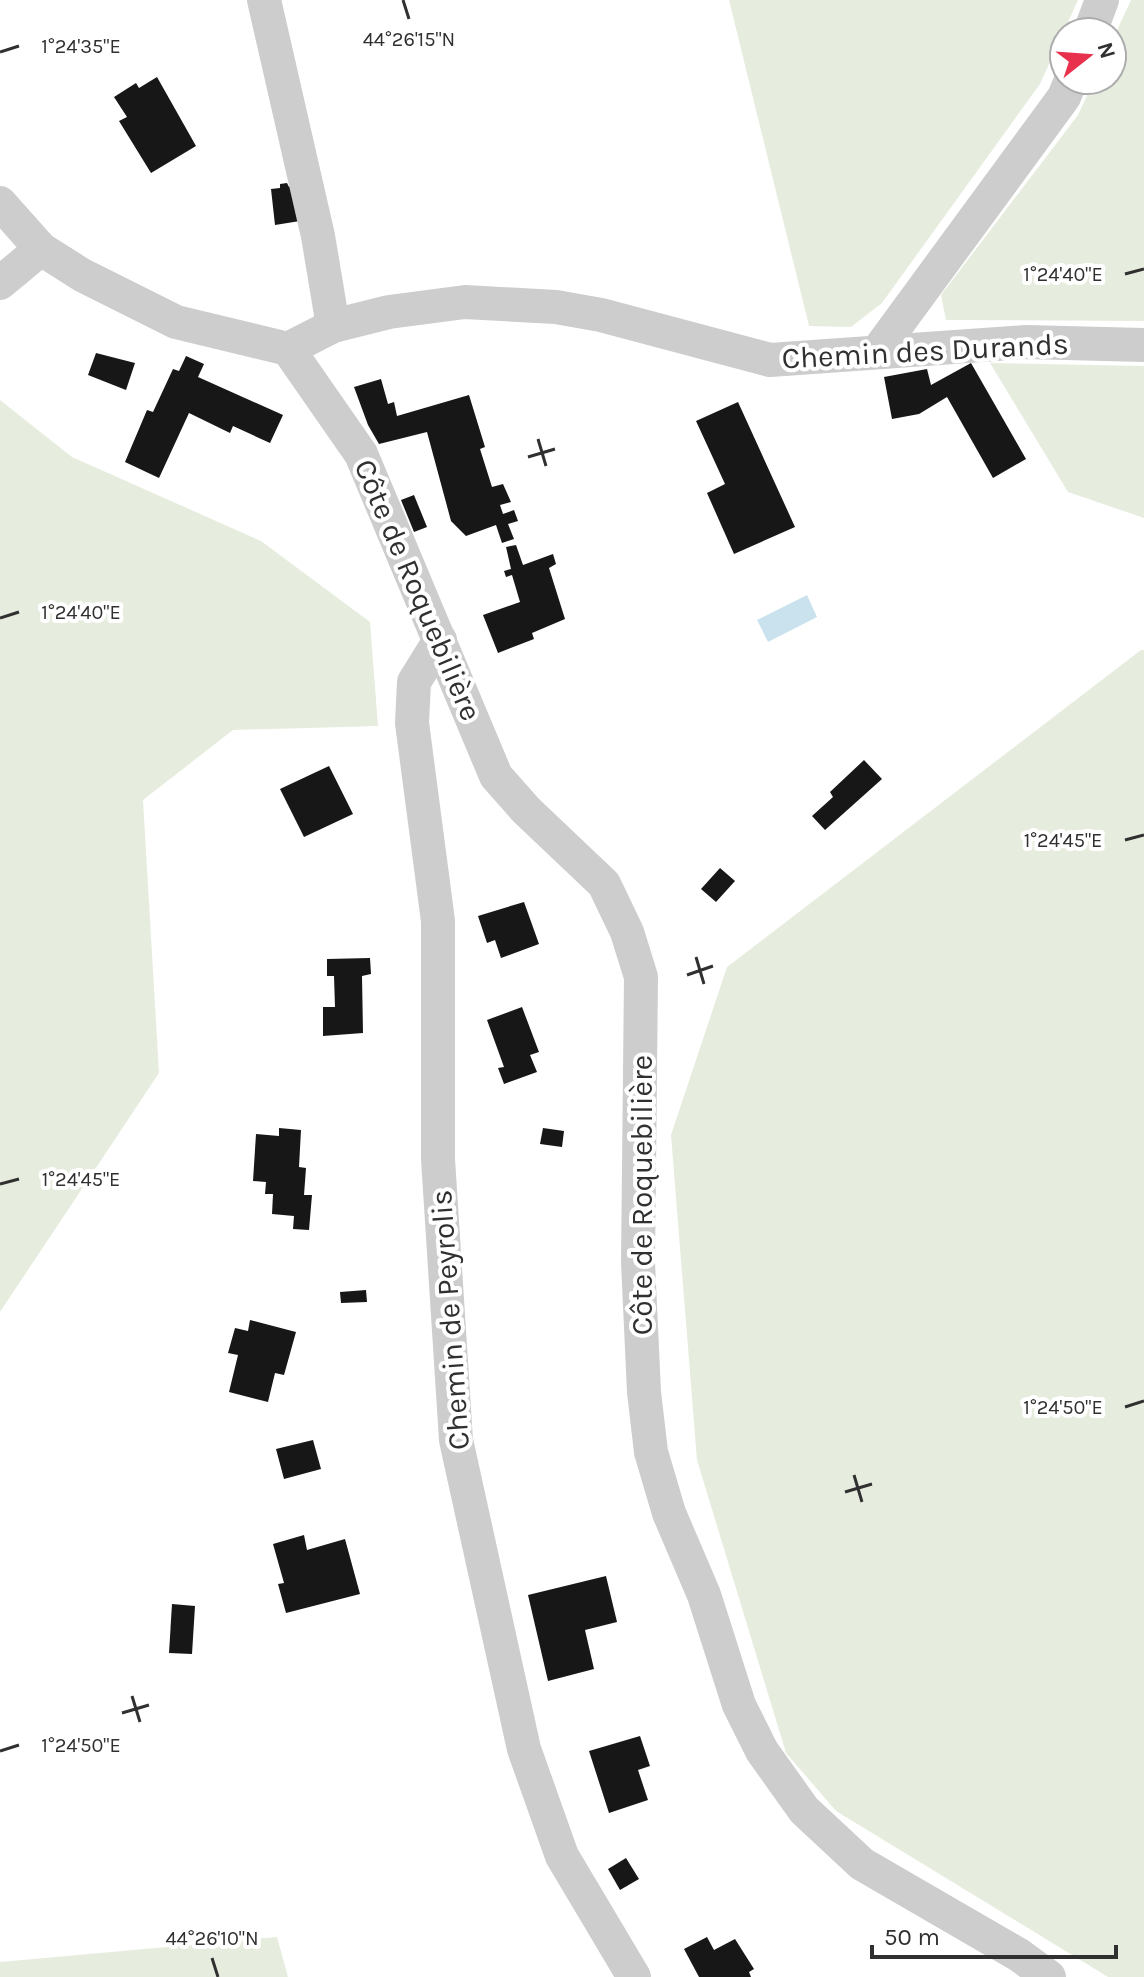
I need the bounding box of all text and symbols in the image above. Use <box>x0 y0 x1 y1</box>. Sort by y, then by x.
north arrow <box>1048 16 1128 96</box>
text: 44°26'15"N <box>363 28 455 51</box>
text: 1°24'35"E <box>41 35 121 58</box>
text: N <box>1091 39 1121 62</box>
text: 1°24'40"E <box>1023 263 1103 286</box>
street label: Chemin des Durands <box>781 326 1069 376</box>
street label: Côte de Roquebilière <box>347 454 489 726</box>
text: 1°24'40"E <box>41 601 121 624</box>
text: 1°24'45"E <box>1024 829 1102 852</box>
street label: Côte de Roquebilière <box>624 1055 660 1335</box>
text: 1°24'45"E <box>42 1168 120 1191</box>
street label: Chemin de Peyrolis <box>423 1189 477 1451</box>
text: 1°24'50"E <box>1023 1396 1103 1419</box>
text: 1°24'50"E <box>41 1734 121 1757</box>
scale bar <box>872 1909 1116 1959</box>
text: 50 m <box>884 1923 940 1951</box>
text: 44°26'10"N <box>165 1927 259 1950</box>

